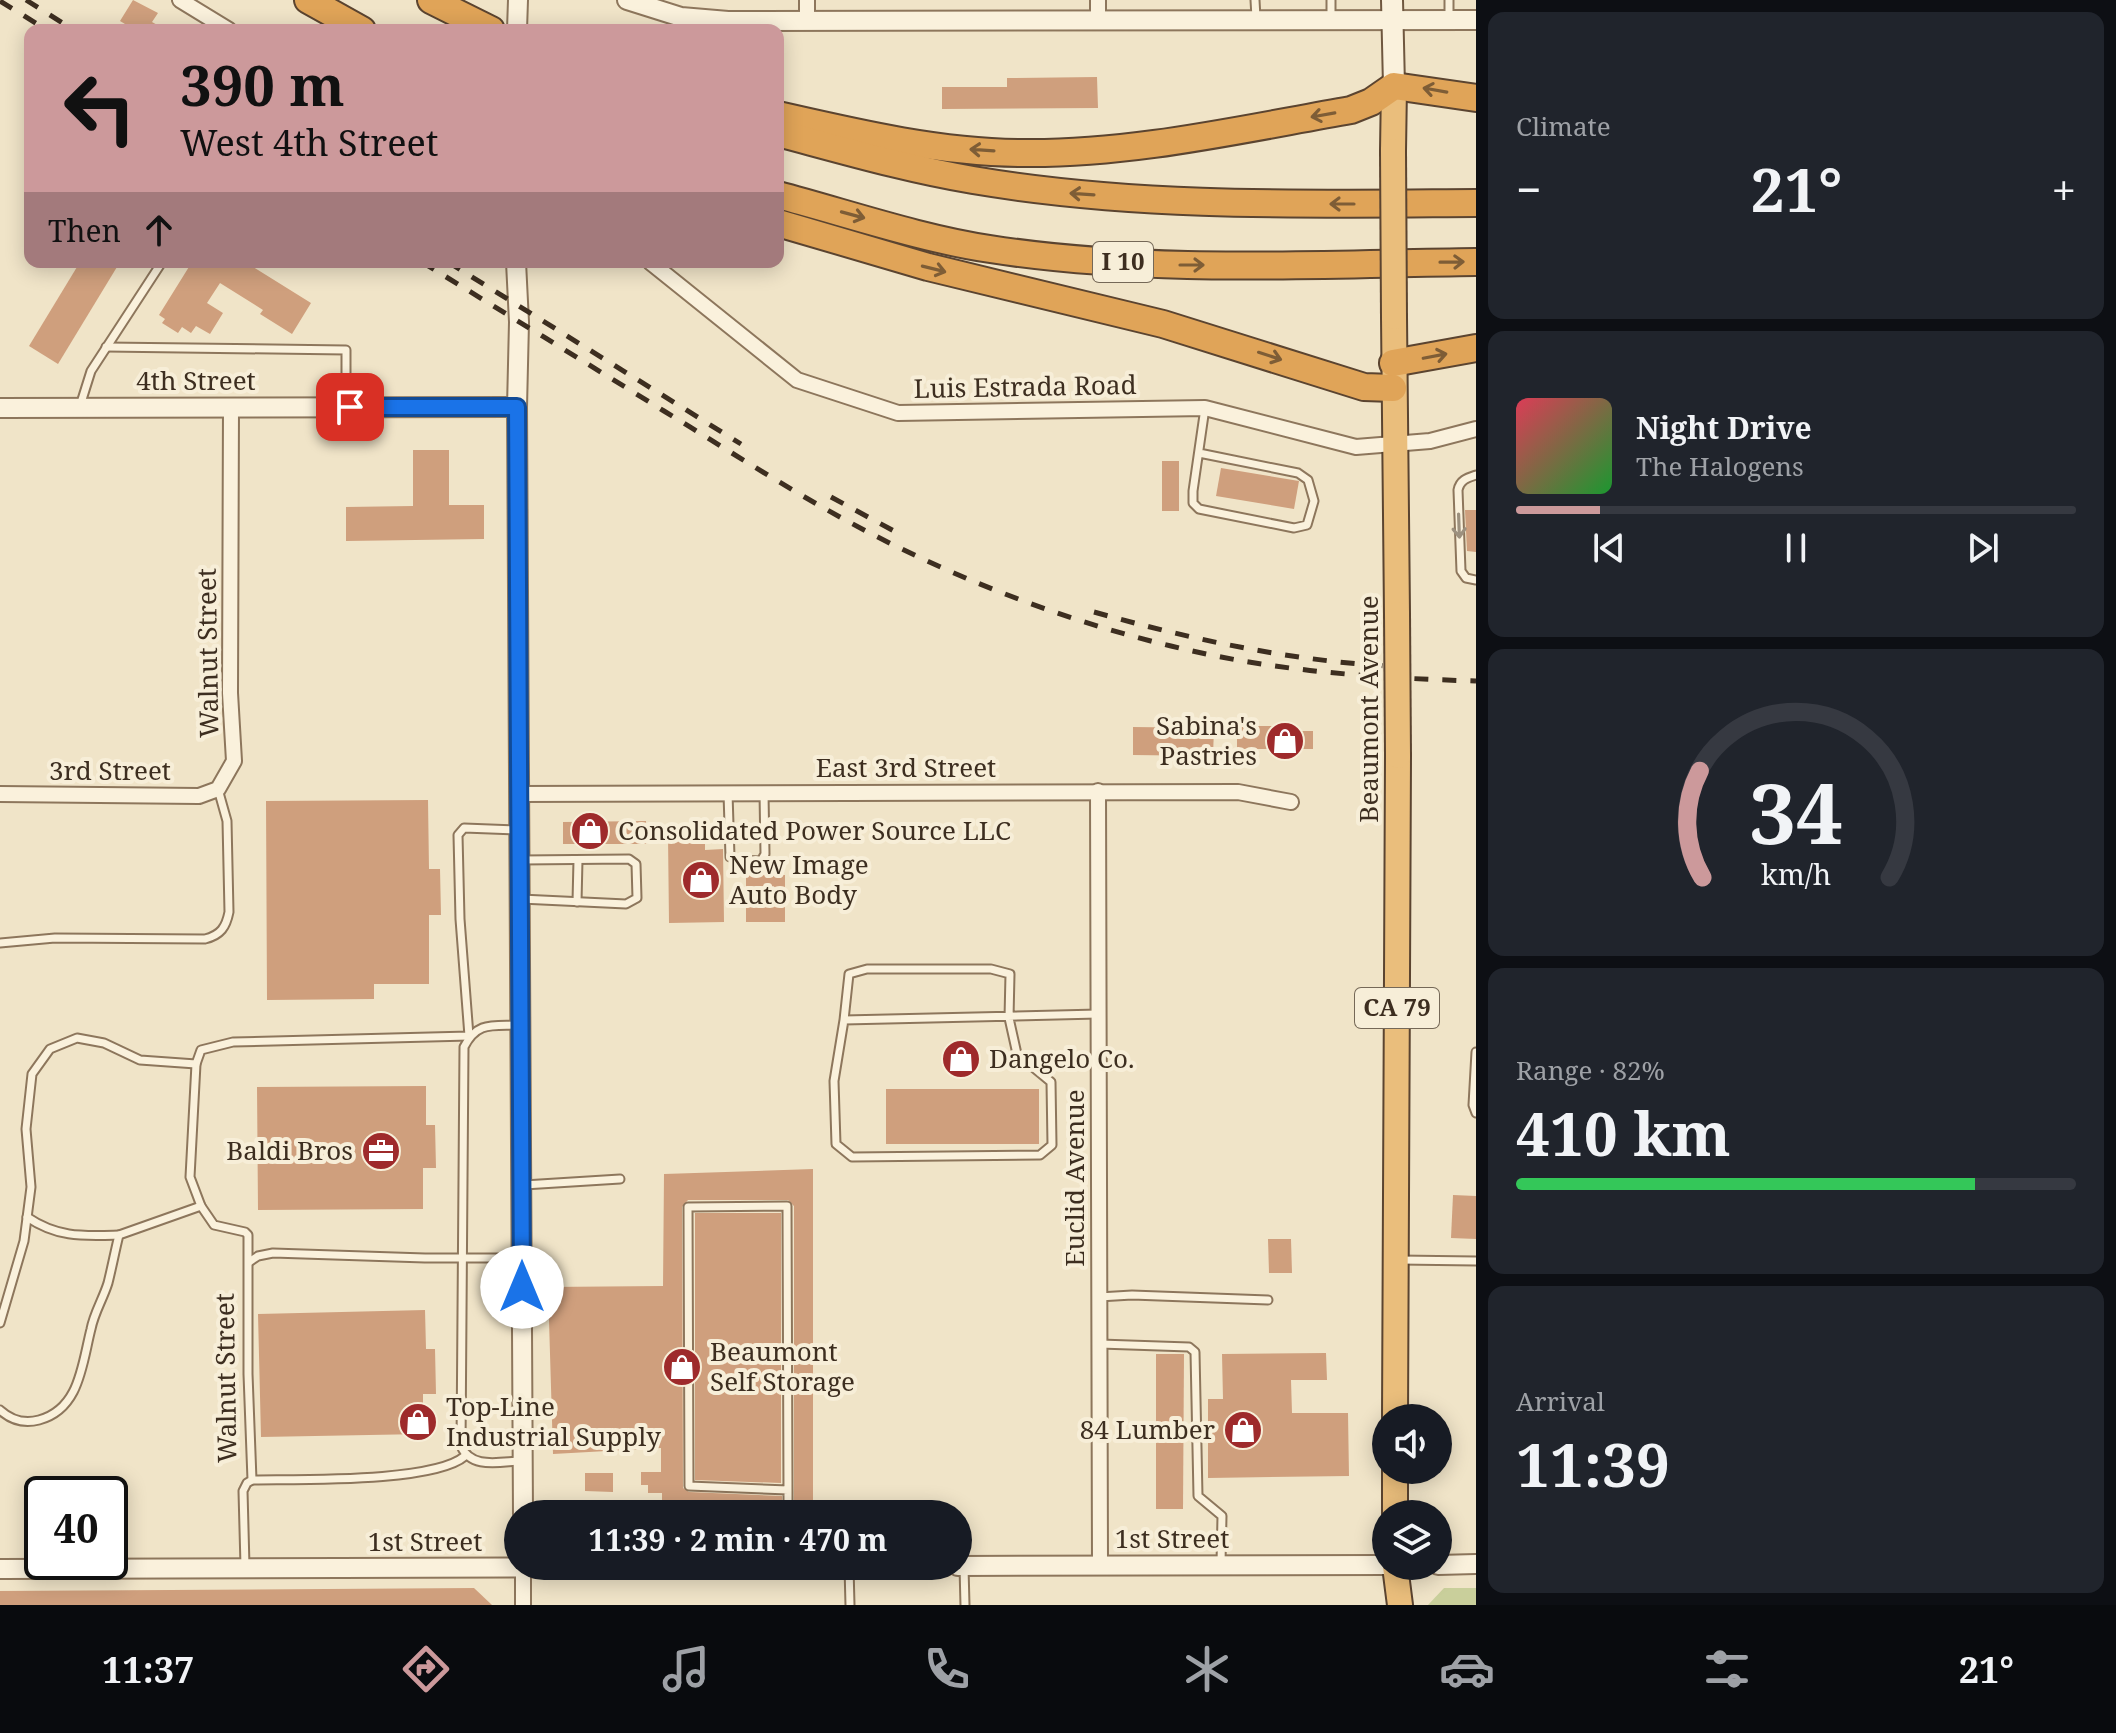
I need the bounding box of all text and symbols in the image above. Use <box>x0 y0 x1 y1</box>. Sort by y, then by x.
text: 390 m <box>180 46 345 122</box>
icon: left <box>48 56 152 160</box>
one-way arrow <box>1423 82 1448 97</box>
one-way arrow <box>1311 108 1336 123</box>
text: Climate <box>1516 108 1611 144</box>
text: West 4th Street <box>180 118 438 167</box>
one-way arrow <box>969 143 996 158</box>
text: 21° <box>1751 148 1842 230</box>
text: − <box>1516 159 1541 219</box>
text: + <box>2051 159 2076 219</box>
one-way arrow <box>1069 186 1096 201</box>
one-way arrow <box>1329 196 1356 211</box>
icon: ahead <box>137 208 181 252</box>
one-way arrow <box>840 209 866 224</box>
text: Then <box>48 210 121 251</box>
road number: I 10 <box>1093 242 1153 282</box>
one-way arrow <box>1438 254 1465 270</box>
one-way arrow <box>1178 257 1205 273</box>
one-way arrow <box>920 262 946 277</box>
one-way arrow <box>1421 348 1447 363</box>
one-way arrow <box>1258 350 1283 365</box>
street label: 4th Street <box>136 362 256 398</box>
street label: Luis Estrada Road <box>913 366 1137 406</box>
pin <box>316 373 384 441</box>
icon: arrive <box>328 385 372 429</box>
text: Night Drive <box>1636 407 1812 448</box>
text: The Halogens <box>1636 448 1804 484</box>
one-way arrow <box>1452 512 1467 539</box>
icon: previous <box>1587 526 1631 570</box>
icon: pause <box>1774 526 1818 570</box>
icon: next <box>1961 526 2005 570</box>
street label: Walnut Street <box>188 568 226 738</box>
street label: Beaumont Avenue <box>1350 595 1386 823</box>
place label: Sabina's Pastries <box>1156 707 1257 773</box>
shop icon: Sabina's Pastries <box>1264 720 1306 762</box>
street label: East 3rd Street <box>816 749 996 785</box>
street label: 3rd Street <box>49 752 171 788</box>
text: 34 <box>1749 755 1843 868</box>
shop icon: Consolidated Power Source LLC <box>569 810 611 852</box>
place label: Consolidated Power Source LLC <box>618 812 1011 848</box>
place label: New Image Auto Body <box>729 846 869 912</box>
text: km/h <box>1761 855 1831 894</box>
shop icon: New Image Auto Body <box>680 859 722 901</box>
road number: CA 79 <box>1355 988 1439 1028</box>
shop icon: Dangelo Co. <box>940 1038 982 1080</box>
place label: Dangelo Co. <box>989 1040 1135 1076</box>
text: Range · 82% <box>1516 1052 1665 1088</box>
street label: Euclid Avenue <box>1056 1089 1092 1267</box>
text: 410 km <box>1516 1092 1731 1174</box>
office icon: Baldi Bros <box>360 1130 402 1172</box>
place label: Baldi Bros <box>226 1132 353 1168</box>
position arrow <box>480 1245 564 1329</box>
street label: Walnut Street <box>206 1293 244 1463</box>
place label: Beaumont Self Storage <box>710 1333 855 1399</box>
shop icon: Beaumont Self Storage <box>661 1346 703 1388</box>
text: Arrival <box>1516 1383 1605 1419</box>
place label: Top-Line Industrial Supply <box>446 1388 661 1454</box>
shop icon: Top-Line Industrial Supply <box>397 1401 439 1443</box>
map controls <box>1372 1404 1452 1580</box>
button: sound <box>1372 1404 1452 1484</box>
shop icon: 84 Lumber <box>1222 1409 1264 1451</box>
place label: 84 Lumber <box>1080 1411 1215 1447</box>
text: 11:39 <box>1516 1423 1670 1505</box>
speed limit sign: 40 <box>24 1476 128 1580</box>
button: layers <box>1372 1500 1452 1580</box>
text: 11:39 · 2 min · 470 m <box>589 1519 887 1560</box>
street label: 1st Street <box>1115 1520 1229 1556</box>
street label: 1st Street <box>368 1523 482 1559</box>
icon: directions <box>398 1641 454 1697</box>
icon: music <box>658 1641 714 1697</box>
icon: phone <box>919 1641 975 1697</box>
icon: climate <box>1179 1641 1235 1697</box>
icon: car <box>1439 1641 1495 1697</box>
icon: filters <box>1699 1641 1755 1697</box>
text: 11:37 <box>102 1645 194 1694</box>
text: 21° <box>1959 1645 2014 1694</box>

